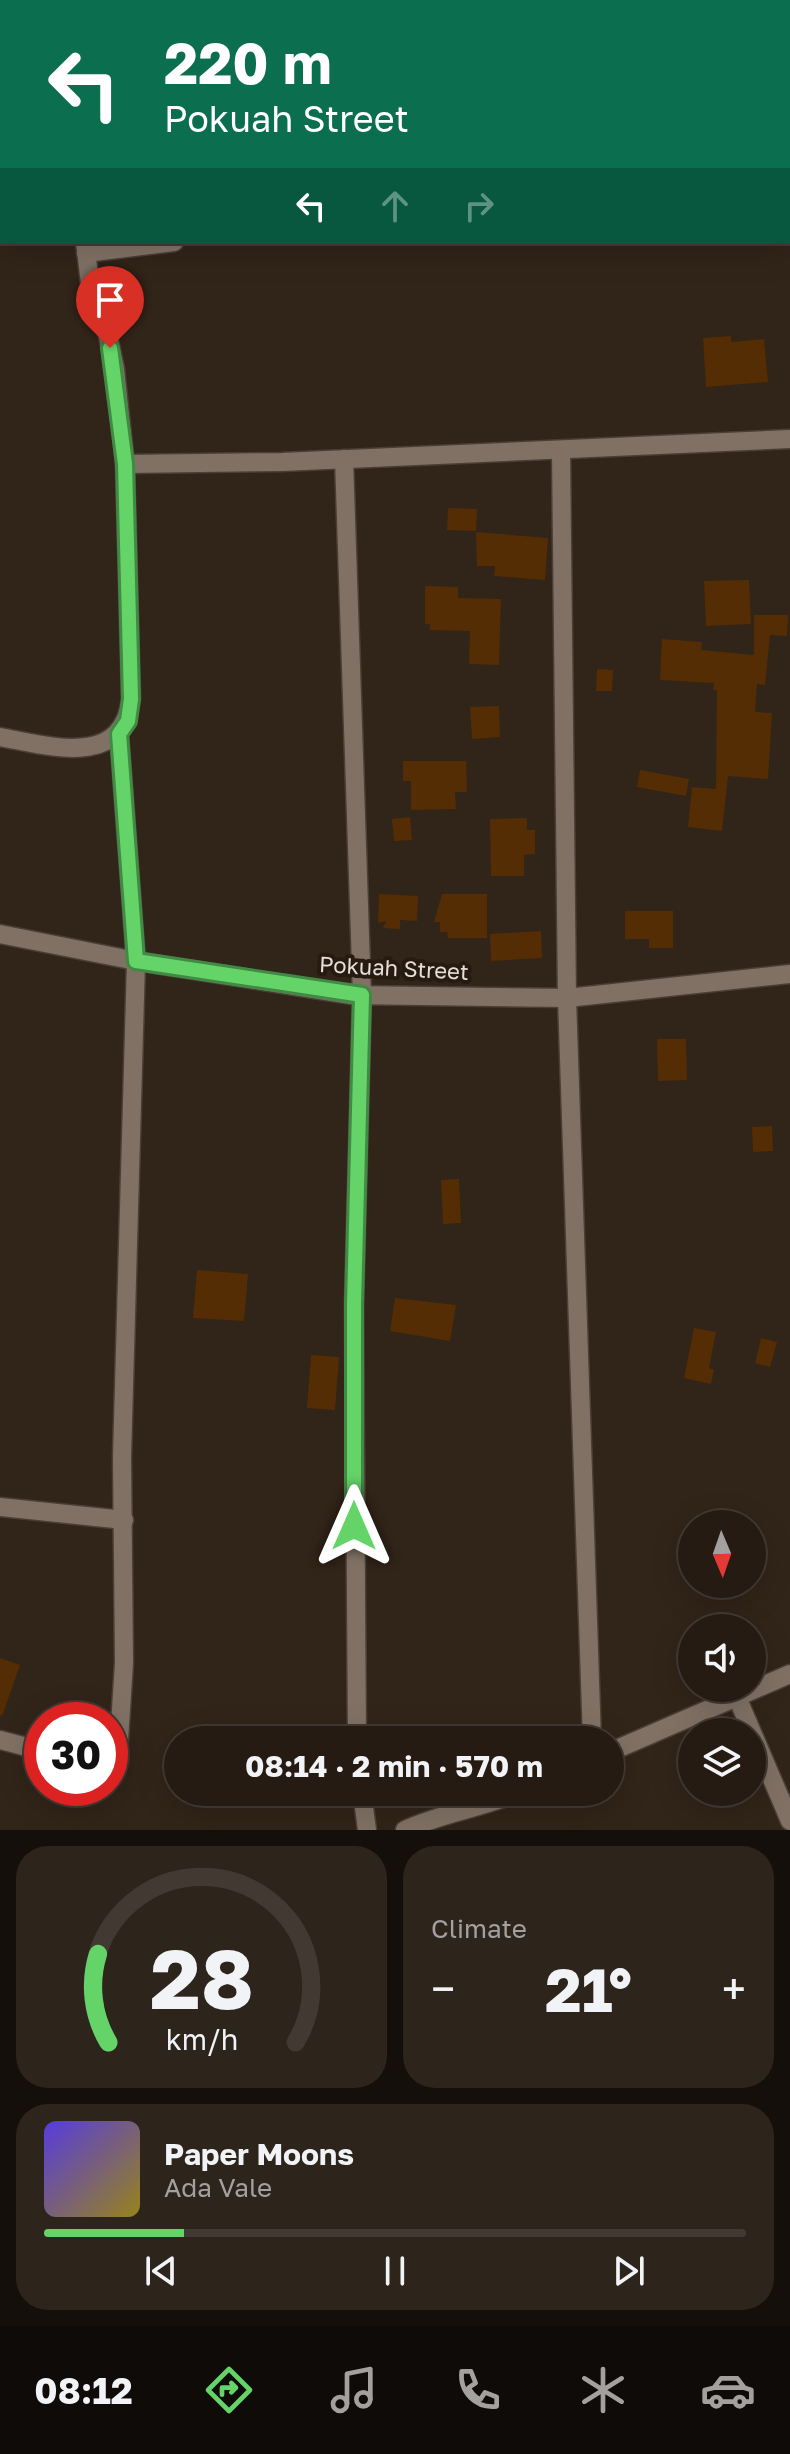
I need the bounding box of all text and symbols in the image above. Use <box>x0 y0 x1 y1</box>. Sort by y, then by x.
text: 220 m <box>164 29 332 96</box>
icon: left <box>32 32 136 136</box>
text: Pokuah Street <box>164 97 409 140</box>
icon: left <box>289 184 333 228</box>
icon: ahead <box>373 184 417 228</box>
icon: right <box>457 184 501 228</box>
pin <box>76 266 144 348</box>
icon: arrive <box>88 278 132 322</box>
street label: Pokuah Street <box>319 950 469 985</box>
position arrow <box>312 1484 396 1568</box>
north arrow <box>678 1510 766 1598</box>
map controls <box>678 1510 766 1806</box>
button: sound <box>678 1614 766 1702</box>
speed limit sign: 30 <box>24 1702 128 1806</box>
button: layers <box>678 1718 766 1806</box>
text: 08:14 · 2 min · 570 m <box>245 1748 543 1784</box>
text: Climate <box>431 1913 527 1944</box>
text: 28 <box>150 1927 254 2027</box>
text: 21° <box>545 1953 632 2025</box>
text: − <box>431 1962 455 2015</box>
text: + <box>722 1962 746 2015</box>
text: km/h <box>165 2022 238 2056</box>
text: Paper Moons <box>164 2136 354 2172</box>
text: Ada Vale <box>164 2172 272 2203</box>
icon: previous <box>139 2249 183 2293</box>
icon: pause <box>373 2249 417 2293</box>
icon: next <box>607 2249 651 2293</box>
icon: directions <box>201 2362 257 2418</box>
icon: music <box>326 2362 382 2418</box>
icon: phone <box>450 2362 506 2418</box>
icon: climate <box>575 2362 631 2418</box>
icon: car <box>700 2362 756 2418</box>
text: 08:12 <box>34 2369 133 2412</box>

